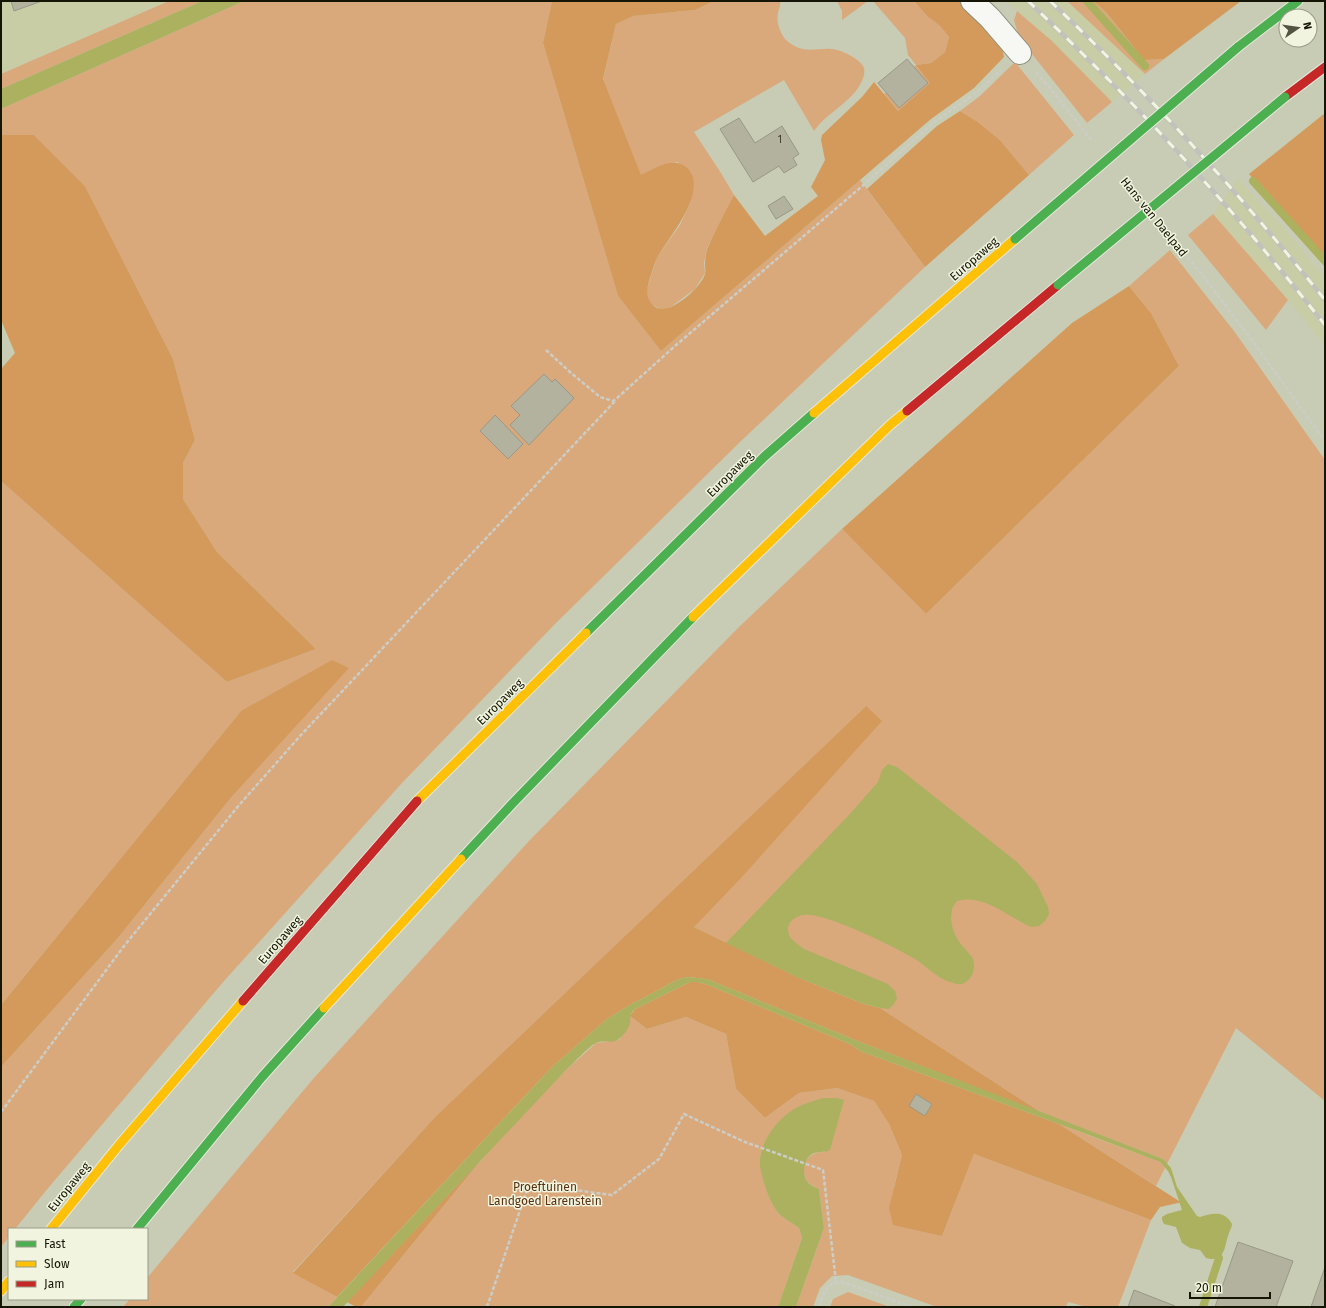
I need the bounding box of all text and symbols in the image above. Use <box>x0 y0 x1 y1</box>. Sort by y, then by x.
north arrow <box>1278 8 1318 48</box>
text: N <box>1300 21 1314 31</box>
house number: 1 <box>778 134 782 146</box>
street label: Hans van Daelpad <box>1118 175 1190 259</box>
street label: Europaweg <box>947 234 1002 284</box>
street label: Europaweg <box>704 448 756 500</box>
street label: Europaweg <box>474 676 526 728</box>
street label: Europaweg <box>255 912 305 967</box>
street label: Europaweg <box>45 1159 94 1214</box>
park label: Proeftuinen Landgoed Larenstein <box>488 1180 602 1208</box>
legend <box>8 1228 148 1300</box>
text: Fast <box>44 1237 66 1251</box>
text: Slow <box>44 1257 70 1271</box>
scale bar <box>1190 1274 1270 1300</box>
text: Jam <box>44 1277 64 1291</box>
text: 20 m <box>1196 1281 1222 1295</box>

